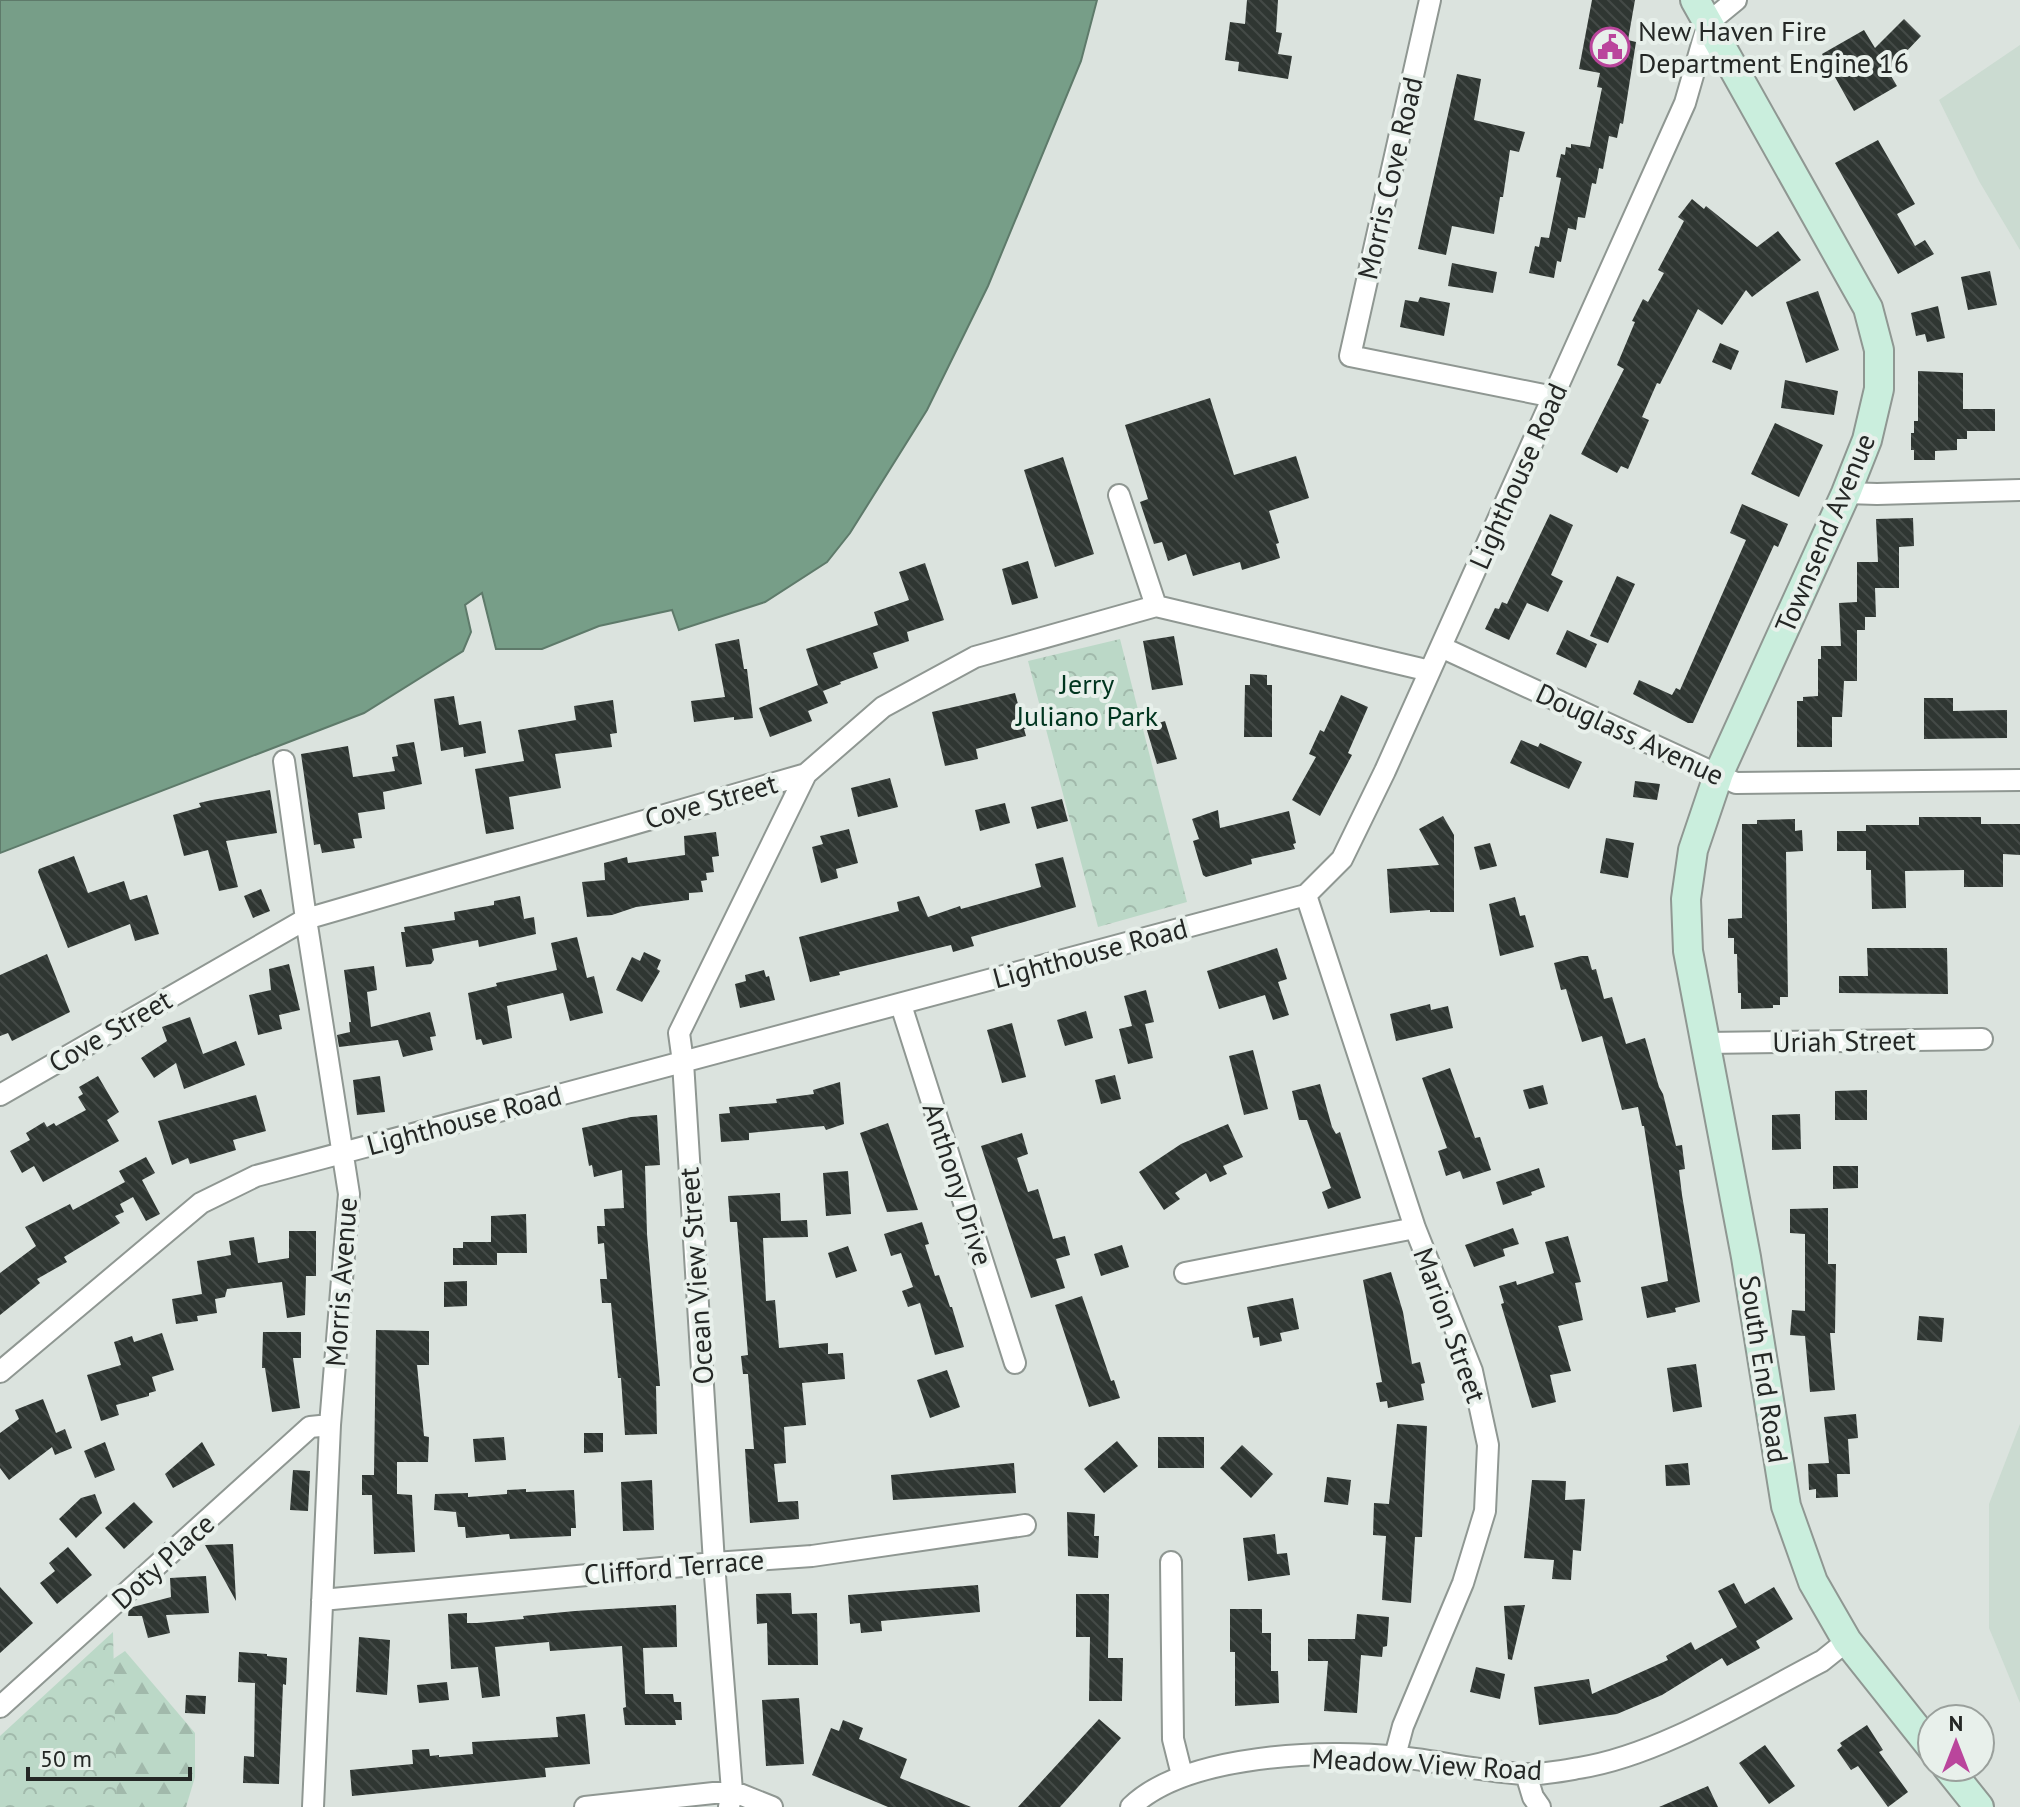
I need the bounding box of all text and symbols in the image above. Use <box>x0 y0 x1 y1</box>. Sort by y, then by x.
place label: New Haven Fire Department Engine 16 <box>1638 12 1909 81</box>
public building icon: New Haven Fire Department Engine 16 <box>1589 26 1631 68</box>
street label: Morris Cove Road <box>1348 73 1431 283</box>
street label: Lighthouse Road <box>1460 377 1575 575</box>
street label: Townsend Avenue <box>1766 428 1883 638</box>
park label: Jerry Juliano Park <box>1015 665 1159 734</box>
street label: Douglass Avenue <box>1530 674 1730 793</box>
street label: Cove Street <box>640 764 782 837</box>
street label: Lighthouse Road <box>988 909 1191 996</box>
street label: Cove Street <box>42 980 178 1081</box>
street label: Uriah Street <box>1772 1021 1917 1060</box>
street label: Lighthouse Road <box>362 1076 565 1163</box>
street label: Anthony Drive <box>915 1098 1002 1270</box>
street label: Ocean View Street <box>669 1166 722 1386</box>
street label: Morris Avenue <box>316 1196 365 1368</box>
street label: Marion Street <box>1405 1242 1496 1408</box>
street label: South End Road <box>1731 1272 1798 1465</box>
street label: Doty Place <box>103 1505 222 1617</box>
street label: Clifford Terrace <box>582 1540 766 1593</box>
north arrow <box>1916 1703 1996 1783</box>
text: N <box>1949 1709 1963 1737</box>
scale bar <box>28 1731 190 1781</box>
street label: Meadow View Road <box>1311 1739 1543 1788</box>
text: 50 m <box>40 1743 92 1774</box>

